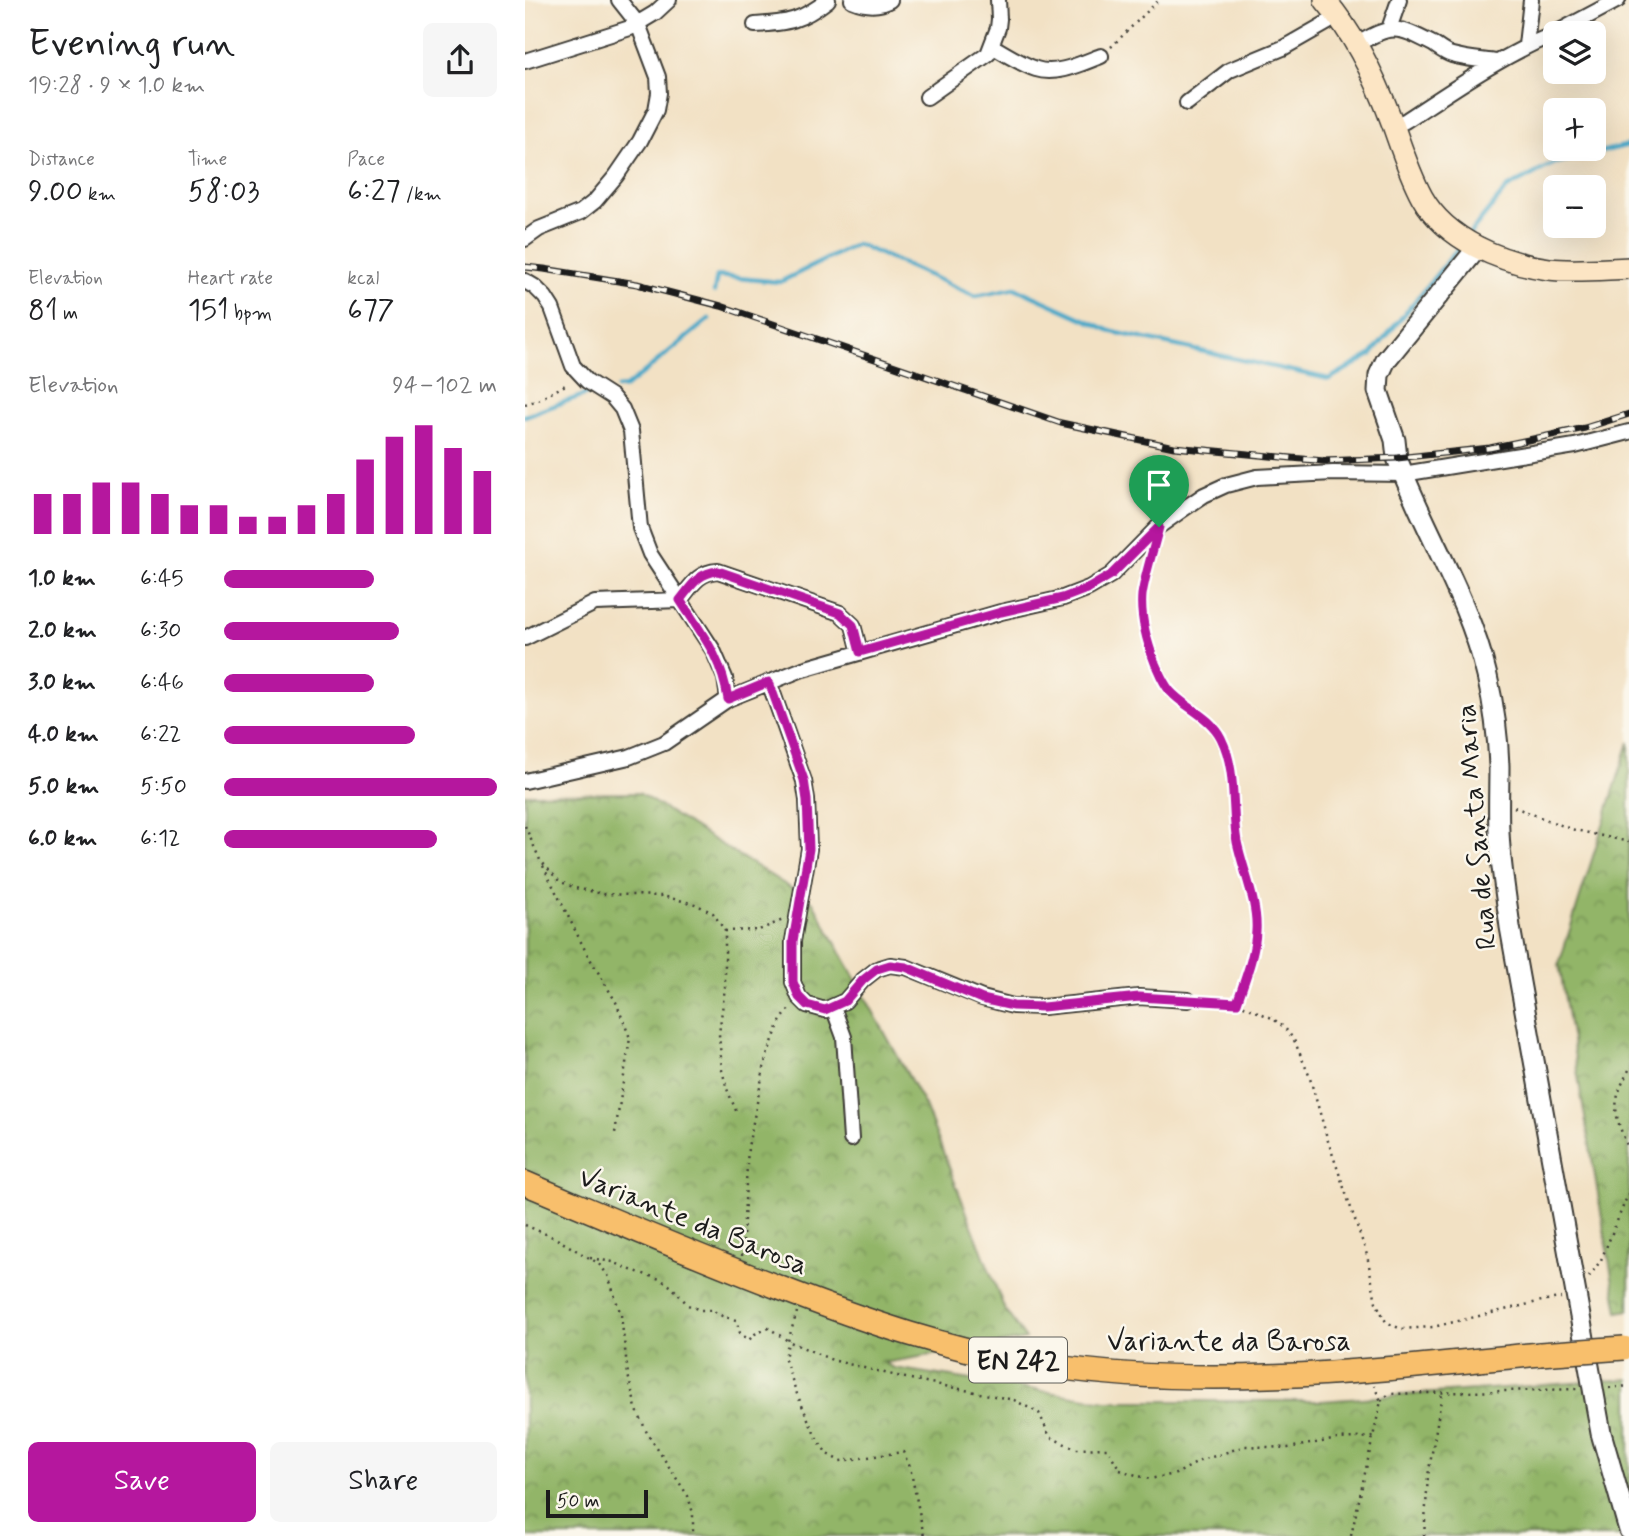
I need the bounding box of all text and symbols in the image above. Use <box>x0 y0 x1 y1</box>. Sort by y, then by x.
text: Evening run <box>28 20 235 69</box>
map controls <box>1543 21 1606 238</box>
button: layers <box>1543 21 1606 84</box>
button: share <box>423 23 497 97</box>
text: 19:28 · 9 × 1.0 km <box>28 71 205 101</box>
button: + <box>1543 98 1606 161</box>
text: Distance <box>28 147 95 172</box>
text: Time <box>188 147 227 172</box>
text: Pace <box>347 147 385 172</box>
text: 9.00 <box>28 172 83 211</box>
text: 58:03 <box>188 172 260 211</box>
text: 6:27 <box>347 172 401 211</box>
button: − <box>1543 175 1606 238</box>
text: km <box>83 182 116 207</box>
text: /km <box>401 182 442 207</box>
text: Elevation <box>28 266 103 291</box>
text: Heart rate <box>188 266 273 291</box>
text: kcal <box>347 266 379 291</box>
text: 81 <box>28 291 58 330</box>
text: 151 <box>188 291 229 330</box>
text: 677 <box>347 291 395 330</box>
text: m <box>58 301 78 326</box>
text: bpm <box>229 301 272 326</box>
text: Elevation <box>28 371 119 401</box>
text: 94–102 m <box>392 371 497 401</box>
pin <box>1129 455 1189 527</box>
icon: arrive <box>1140 466 1178 504</box>
text: 1.0 km <box>28 564 96 594</box>
text: 6:45 <box>140 564 184 594</box>
text: 2.0 km <box>28 616 97 646</box>
text: 6:30 <box>140 616 181 646</box>
text: 3.0 km <box>28 668 96 698</box>
text: 6:46 <box>140 668 184 698</box>
street label: Rua de Santa Maria <box>1448 702 1507 951</box>
text: 4.0 km <box>28 720 99 750</box>
text: 6:22 <box>140 720 181 750</box>
text: 5.0 km <box>28 772 99 802</box>
text: 5:50 <box>140 772 187 802</box>
text: 6.0 km <box>28 824 97 854</box>
text: 6:12 <box>140 824 180 854</box>
street label: Variante da Barosa <box>573 1159 813 1285</box>
street label: Variante da Barosa <box>1107 1324 1351 1361</box>
road number: EN 242 <box>969 1338 1067 1382</box>
button: Save <box>28 1442 256 1522</box>
button: Share <box>270 1442 497 1522</box>
scale bar <box>546 1487 647 1519</box>
text: 50 m <box>557 1489 600 1514</box>

